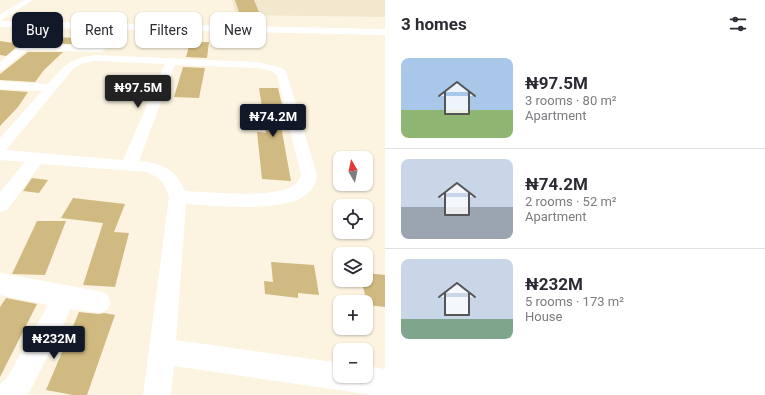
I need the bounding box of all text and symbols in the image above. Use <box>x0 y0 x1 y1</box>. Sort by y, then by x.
chip: Buy <box>12 12 63 48</box>
chip: Rent <box>71 12 127 48</box>
chip: Filters <box>135 12 202 48</box>
chip: New <box>210 12 266 48</box>
icon: filters <box>727 13 749 35</box>
text: 3 homes <box>401 14 467 34</box>
text: ₦97.5M <box>525 73 588 93</box>
icon: home <box>433 74 481 122</box>
pin: ₦97.5M <box>105 75 171 109</box>
text: ₦97.5M <box>114 80 162 95</box>
text: 3 rooms · 80 m² <box>525 93 617 108</box>
pin: ₦74.2M <box>240 104 306 138</box>
text: Apartment <box>525 108 587 123</box>
text: ₦74.2M <box>249 109 297 124</box>
north arrow <box>333 151 373 191</box>
map controls <box>333 151 373 383</box>
text: ₦74.2M <box>525 174 588 194</box>
icon: home <box>433 175 481 223</box>
text: 2 rooms · 52 m² <box>525 194 617 209</box>
button: locate <box>333 199 373 239</box>
text: Apartment <box>525 209 587 224</box>
button: layers <box>333 247 373 287</box>
text: ₦232M <box>525 274 583 294</box>
icon: home <box>433 275 481 323</box>
text: 5 rooms · 173 m² <box>525 294 624 309</box>
button: + <box>333 295 373 335</box>
text: House <box>525 309 562 324</box>
pin: ₦232M <box>26 326 82 360</box>
text: ₦232M <box>32 331 76 346</box>
button: − <box>333 343 373 383</box>

